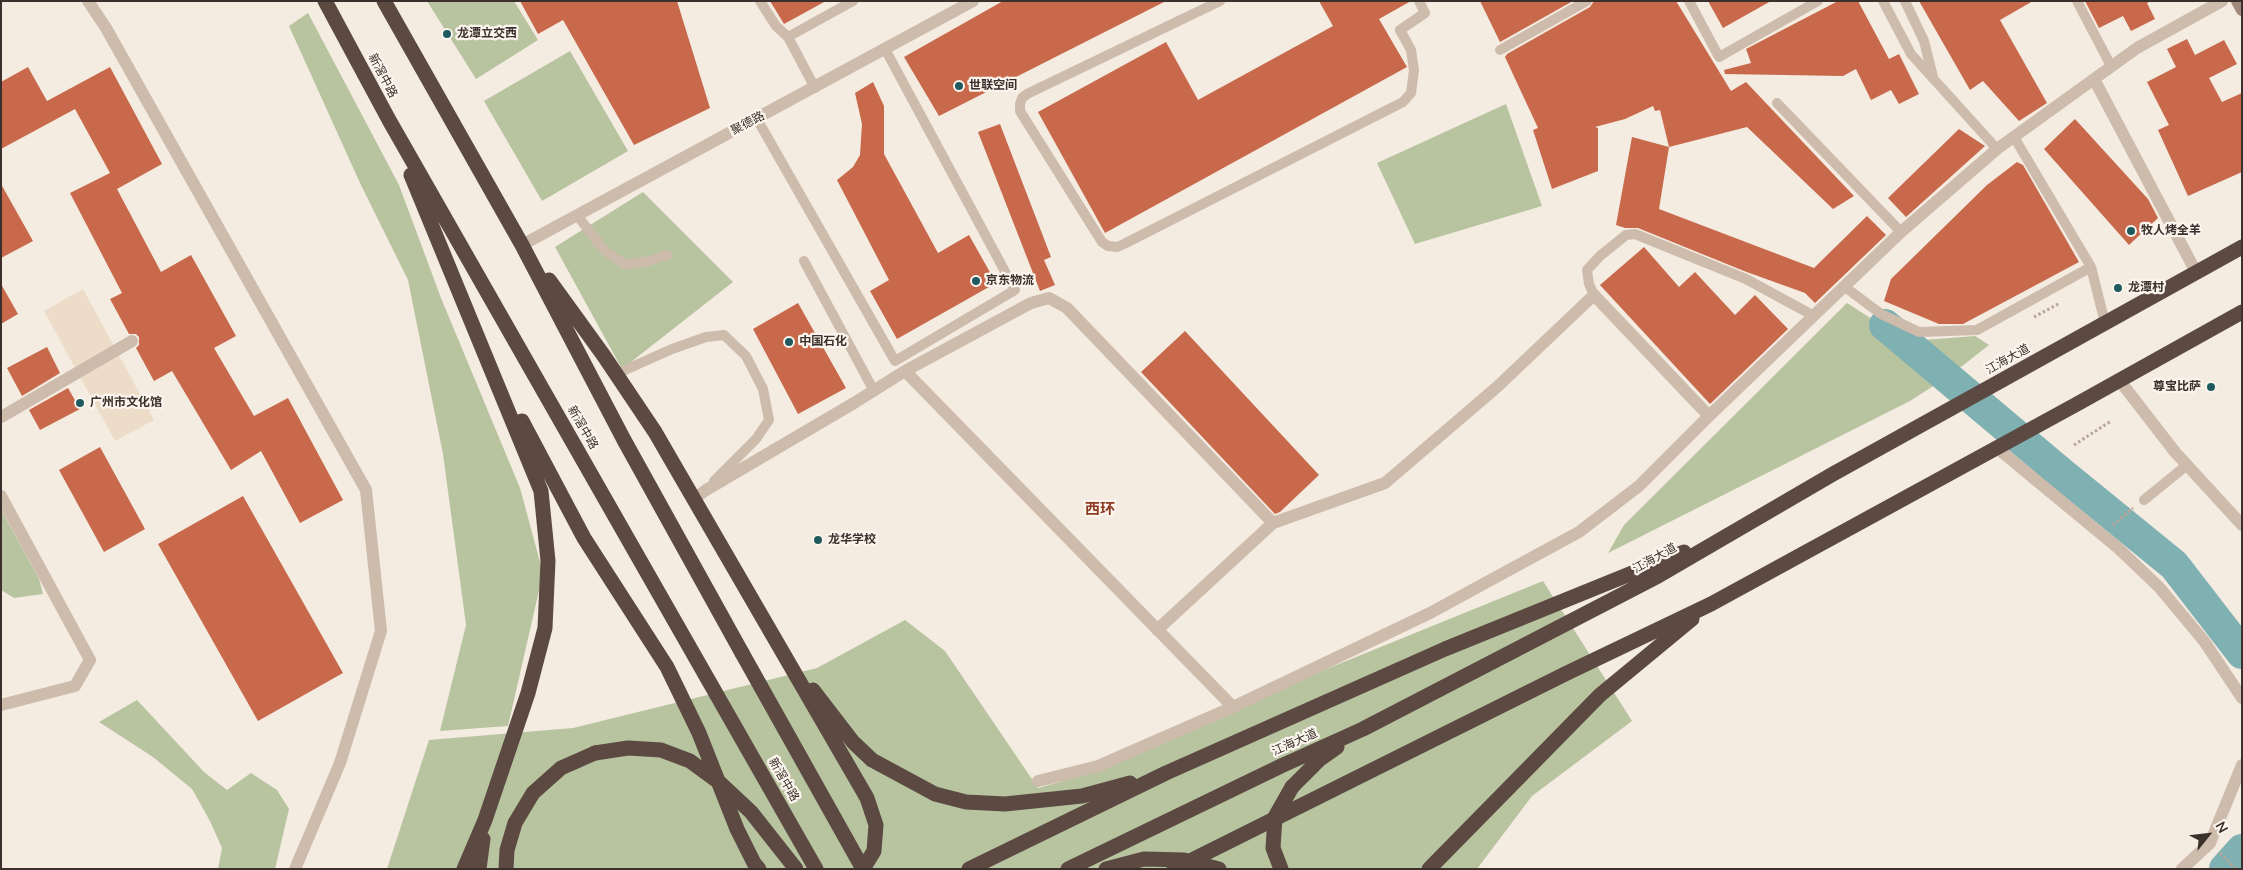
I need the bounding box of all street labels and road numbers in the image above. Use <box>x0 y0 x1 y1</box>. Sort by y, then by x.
street label: 新滘中路 <box>364 51 400 101</box>
street label: 聚德路 <box>729 109 767 139</box>
street label: 江海大道 <box>1984 342 2032 378</box>
street label: 新滘中路 <box>564 404 600 452</box>
street label: 江海大道 <box>1631 541 1679 577</box>
street label: 江海大道 <box>1270 727 1320 759</box>
street label: 新滘中路 <box>765 756 801 804</box>

